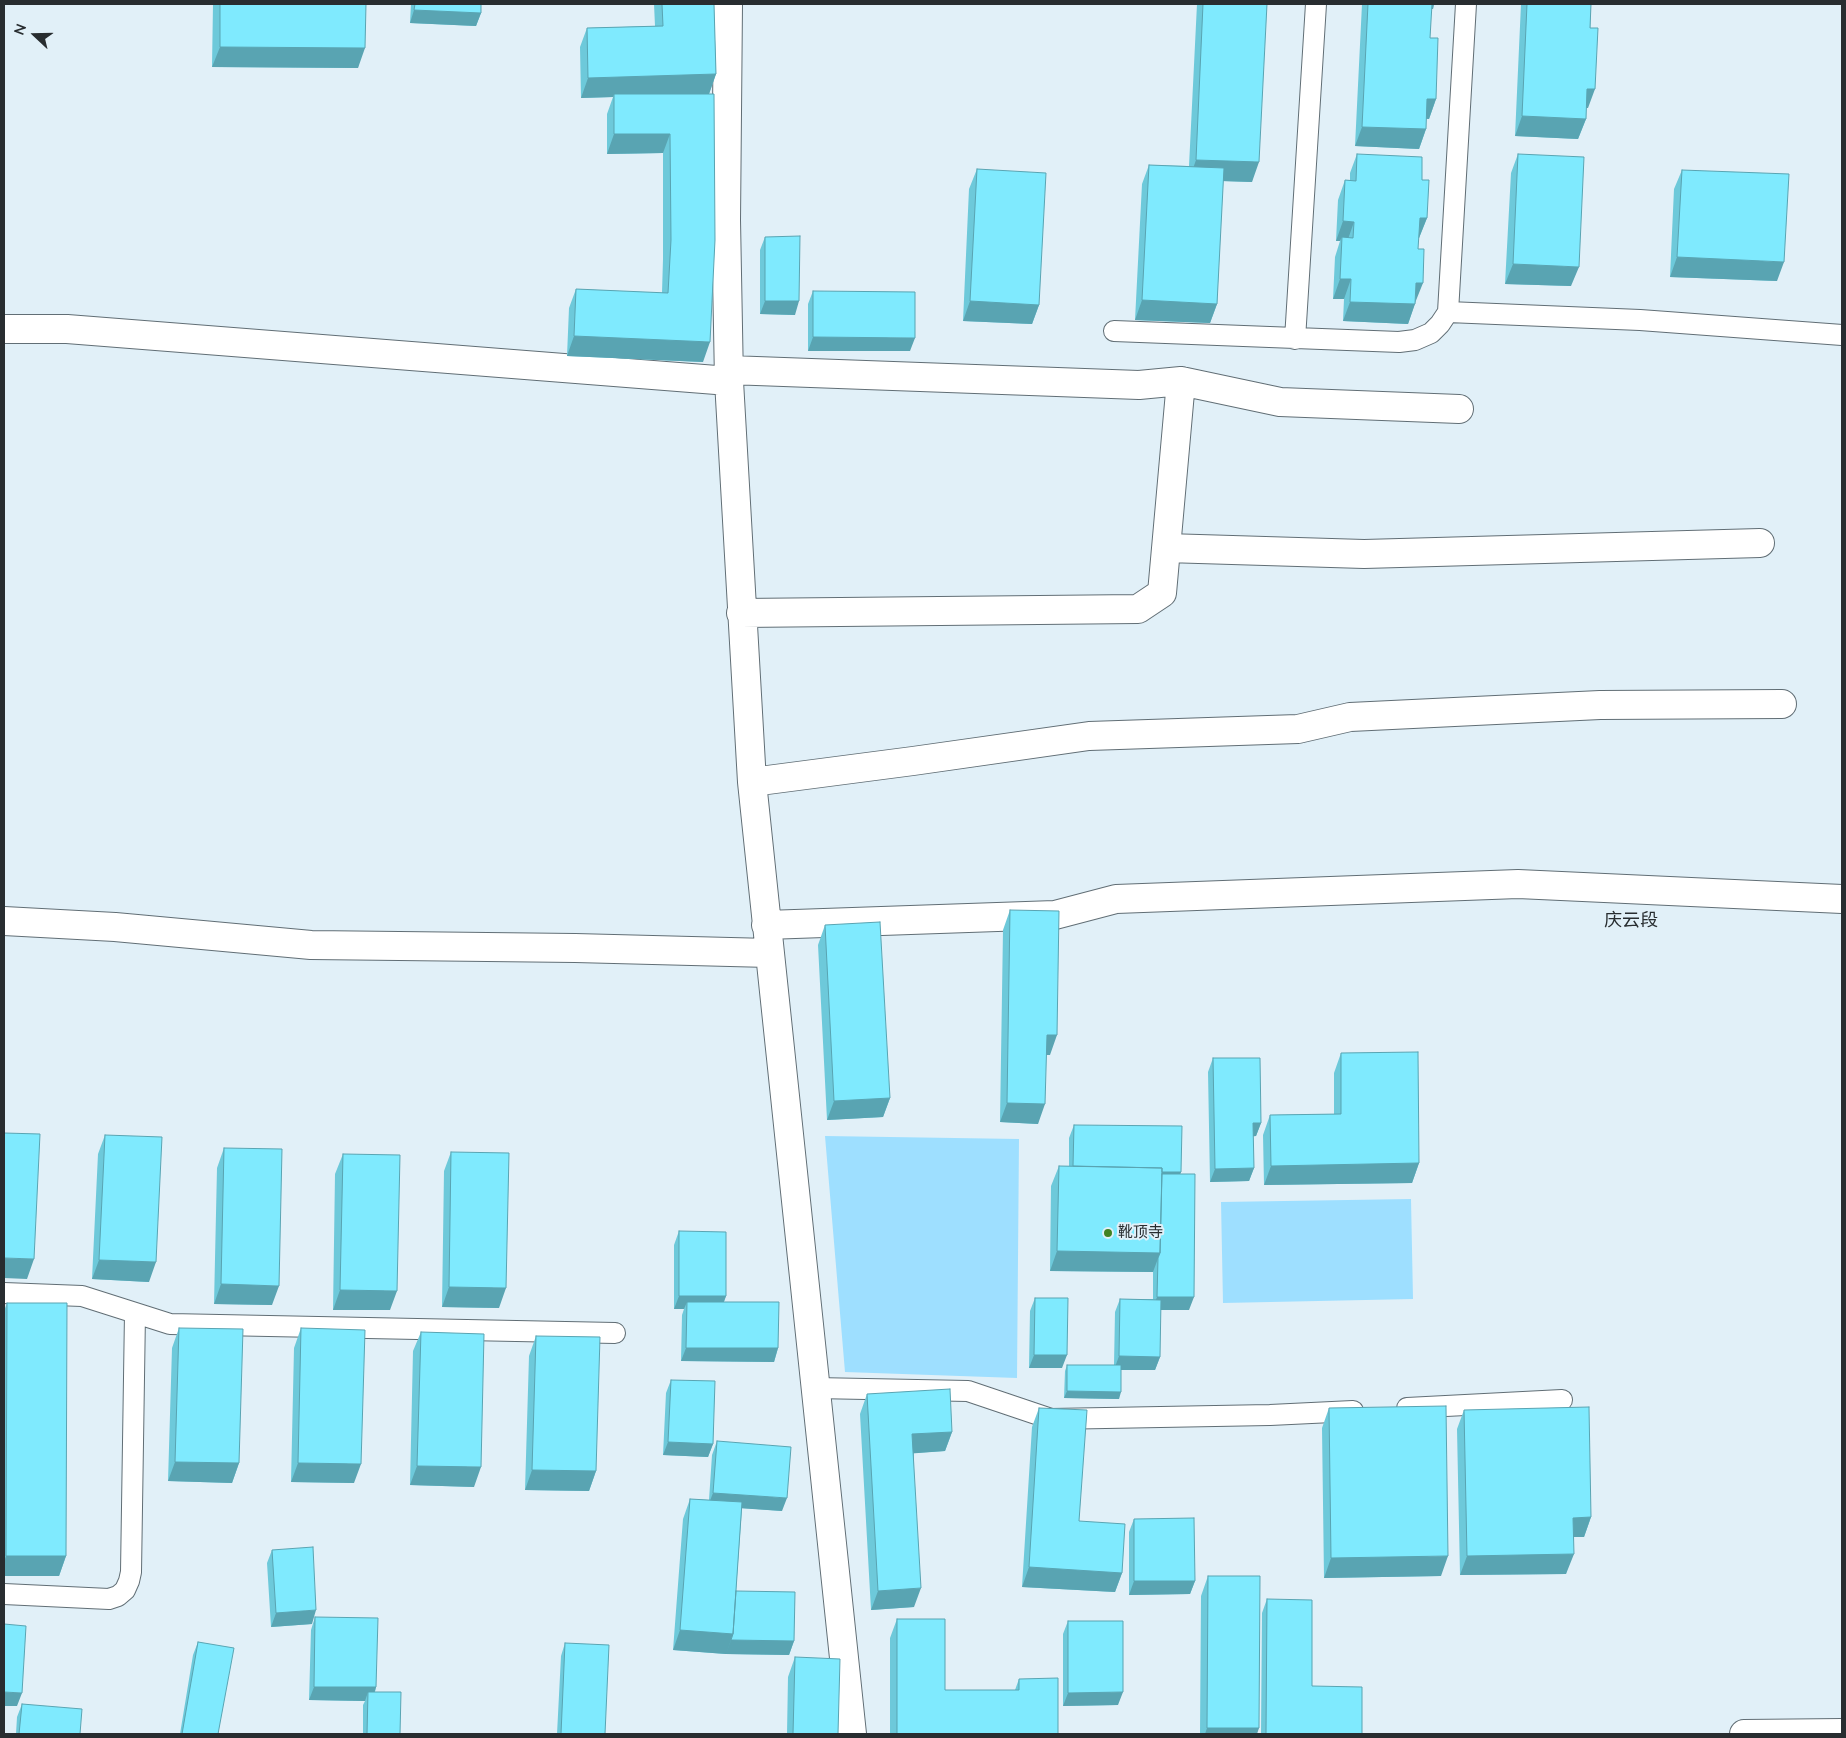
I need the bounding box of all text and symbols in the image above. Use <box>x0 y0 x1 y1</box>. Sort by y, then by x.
north arrow <box>10 10 60 60</box>
text: N <box>10 21 31 38</box>
district label: 庆云段 <box>1604 911 1658 933</box>
place label: 靴顶寺 <box>1118 1224 1163 1242</box>
marker: 靴顶寺 <box>1102 1227 1114 1239</box>

